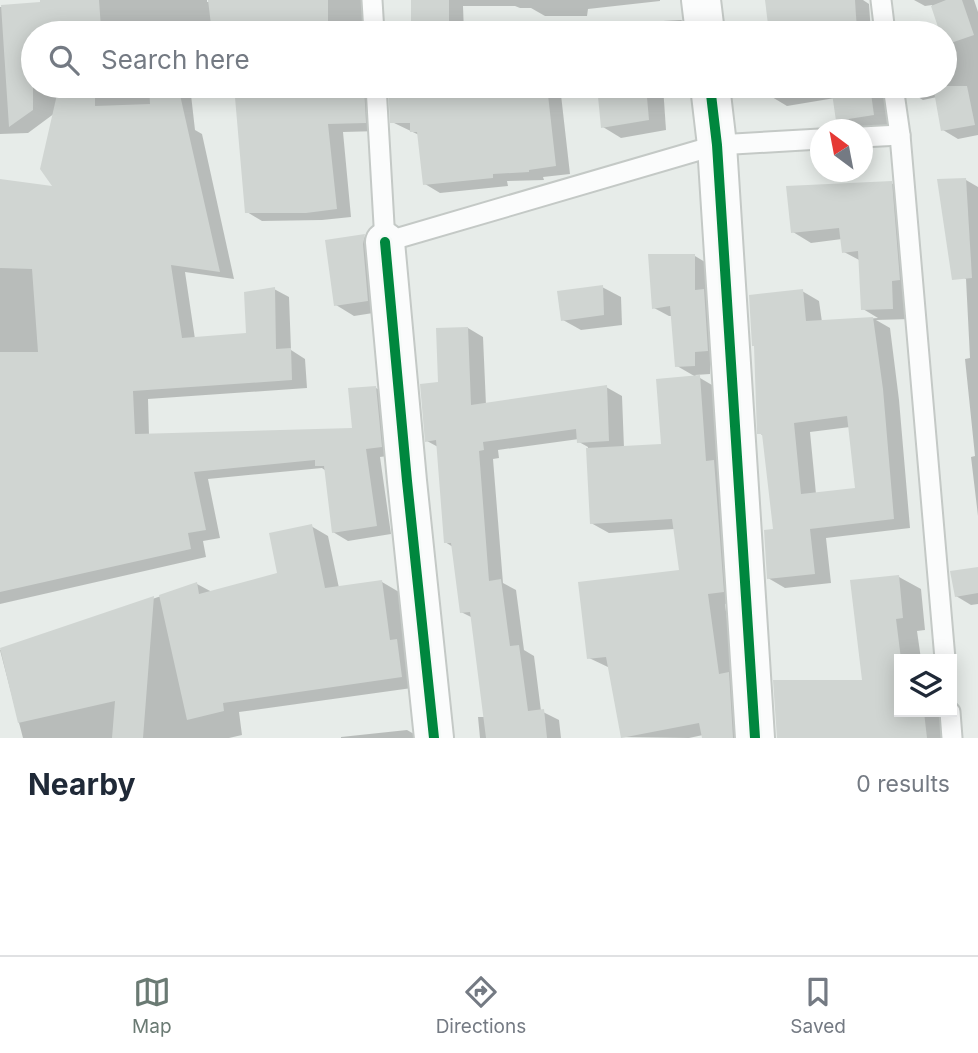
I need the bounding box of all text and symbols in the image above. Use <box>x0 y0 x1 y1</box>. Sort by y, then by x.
search box <box>21 21 957 98</box>
icon: search <box>45 41 83 79</box>
text: Search here <box>101 44 250 75</box>
north arrow <box>810 119 873 182</box>
map controls <box>894 654 957 717</box>
button: layers <box>894 654 957 717</box>
text: Nearby <box>28 766 136 802</box>
text: 0 results <box>856 770 950 798</box>
tab: Map <box>132 973 172 1038</box>
tab: Directions <box>436 973 526 1038</box>
tab: Saved <box>790 973 846 1038</box>

